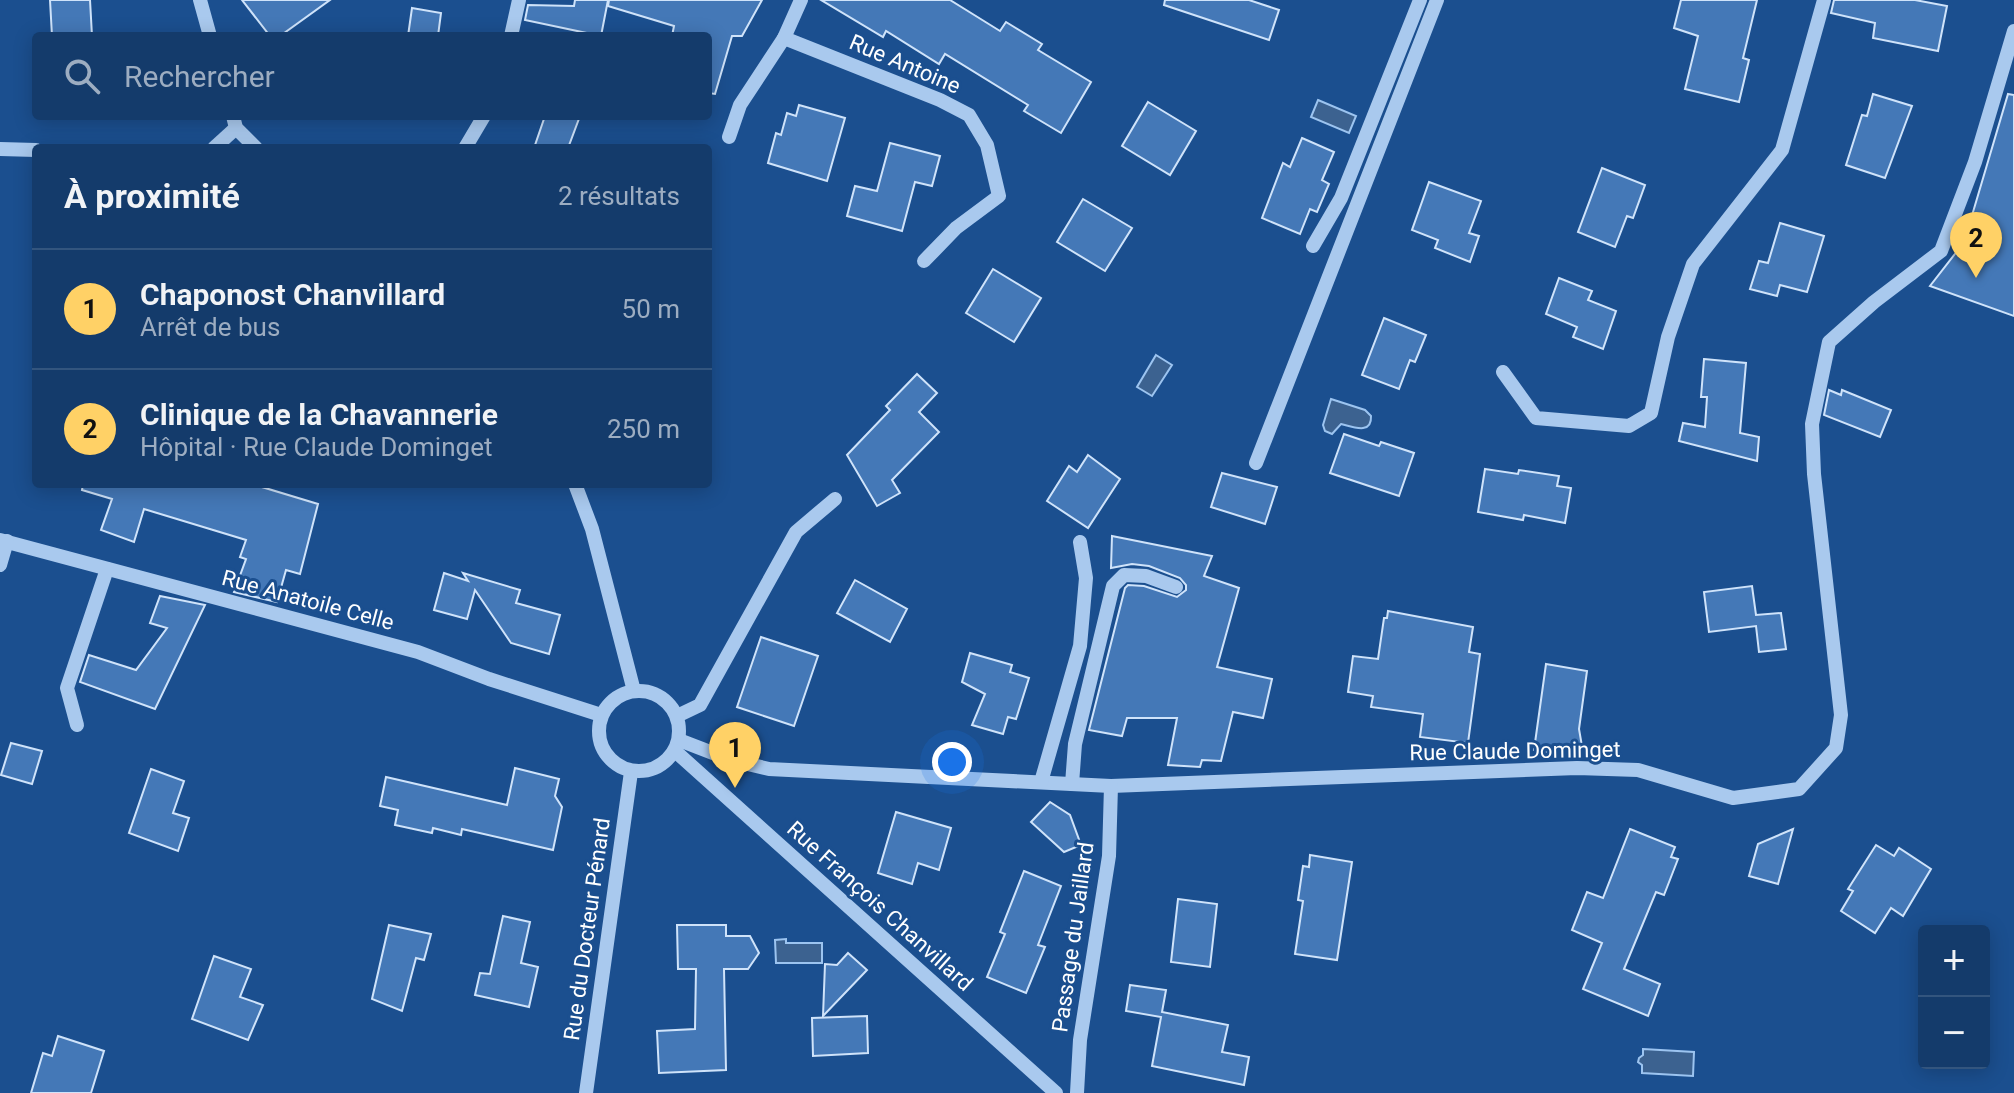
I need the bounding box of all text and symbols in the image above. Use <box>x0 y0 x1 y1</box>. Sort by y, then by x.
street label: Rue Antoine <box>846 29 964 99</box>
search box <box>32 32 712 120</box>
icon: search <box>60 54 104 98</box>
text: Rechercher <box>124 59 275 94</box>
text: À proximité <box>64 176 240 216</box>
text: 2 résultats <box>558 181 680 211</box>
pin: 2 <box>1950 212 2002 278</box>
text: Chaponost Chanvillard <box>140 277 445 312</box>
text: 1 <box>83 294 97 324</box>
text: 50 m <box>622 294 680 324</box>
text: Arrêt de bus <box>140 312 280 342</box>
text: Clinique de la Chavannerie <box>140 397 498 432</box>
text: 2 <box>83 414 97 444</box>
text: 250 m <box>607 414 680 444</box>
text: Hôpital · Rue Claude Dominget <box>140 432 492 462</box>
street label: Rue Anatoile Celle <box>219 565 397 635</box>
pin: 1 <box>709 722 761 788</box>
street label: Rue Claude Dominget <box>1409 737 1621 765</box>
your location <box>932 742 972 782</box>
street label: Rue du Docteur Pénard <box>559 816 615 1042</box>
street label: Rue François Chanvillard <box>782 816 978 996</box>
street label: Passage du Jaillard <box>1047 840 1099 1034</box>
map controls <box>1918 925 1990 1069</box>
button: + <box>1918 925 1990 997</box>
button: − <box>1918 997 1990 1069</box>

